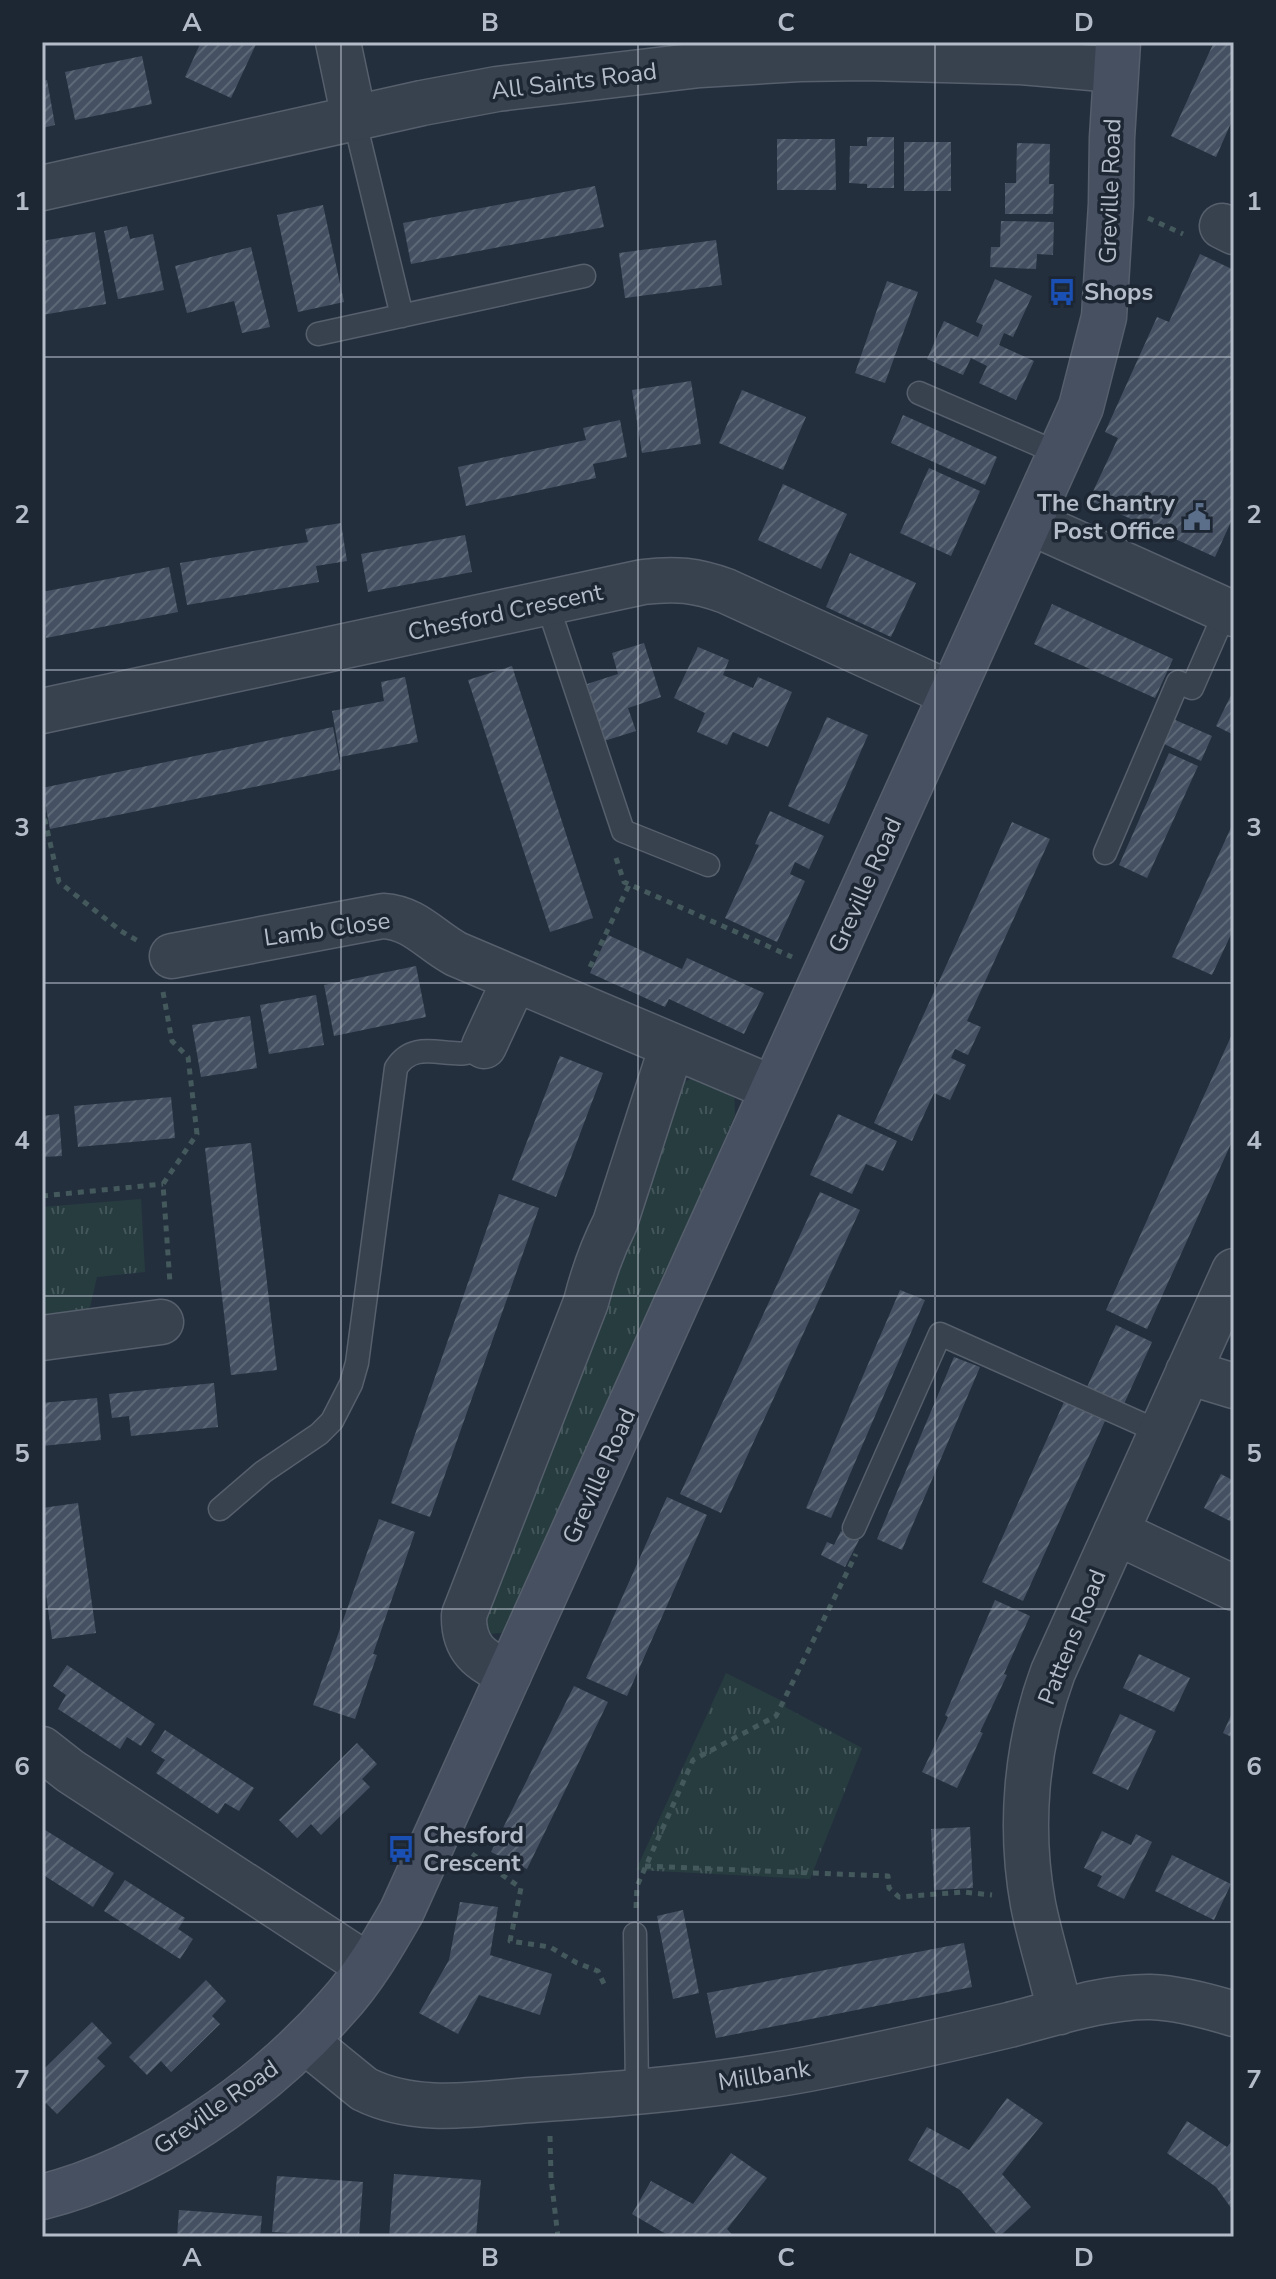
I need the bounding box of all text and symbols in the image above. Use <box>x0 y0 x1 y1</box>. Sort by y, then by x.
text: A <box>182 5 202 40</box>
text: B <box>481 5 499 40</box>
text: C <box>777 5 795 40</box>
text: D <box>1074 5 1094 40</box>
street label: All Saints Road <box>489 55 659 107</box>
street label: Greville Road <box>1091 118 1129 264</box>
text: 1 <box>14 184 30 219</box>
text: 1 <box>1246 184 1262 219</box>
place label: Shops <box>1084 276 1153 308</box>
bus stop icon: Shops <box>1047 277 1077 307</box>
place label: The Chantry Post Office <box>1037 487 1175 547</box>
text: 2 <box>14 497 30 532</box>
text: 2 <box>1246 497 1262 532</box>
public building icon: The Chantry Post Office <box>1182 502 1212 532</box>
street label: Chesford Crescent <box>405 576 606 648</box>
text: 3 <box>14 810 30 845</box>
text: 3 <box>1246 810 1262 845</box>
street label: Greville Road <box>821 812 909 958</box>
street label: Lamb Close <box>262 904 392 954</box>
text: 4 <box>14 1123 30 1158</box>
text: 4 <box>1246 1123 1262 1158</box>
street label: Greville Road <box>555 1403 643 1549</box>
text: 5 <box>14 1436 30 1471</box>
text: 5 <box>1246 1436 1262 1471</box>
street label: Pattens Road <box>1030 1564 1114 1710</box>
text: 6 <box>14 1749 30 1784</box>
text: 6 <box>1246 1749 1262 1784</box>
place label: Chesford Crescent <box>423 1819 524 1879</box>
bus stop icon: Chesford Crescent <box>386 1834 416 1864</box>
street label: Greville Road <box>147 2052 285 2162</box>
street label: Millbank <box>716 2052 813 2098</box>
text: 7 <box>14 2062 30 2097</box>
text: 7 <box>1246 2062 1262 2097</box>
text: A <box>182 2240 202 2275</box>
text: B <box>481 2240 499 2275</box>
text: C <box>777 2240 795 2275</box>
text: D <box>1074 2240 1094 2275</box>

